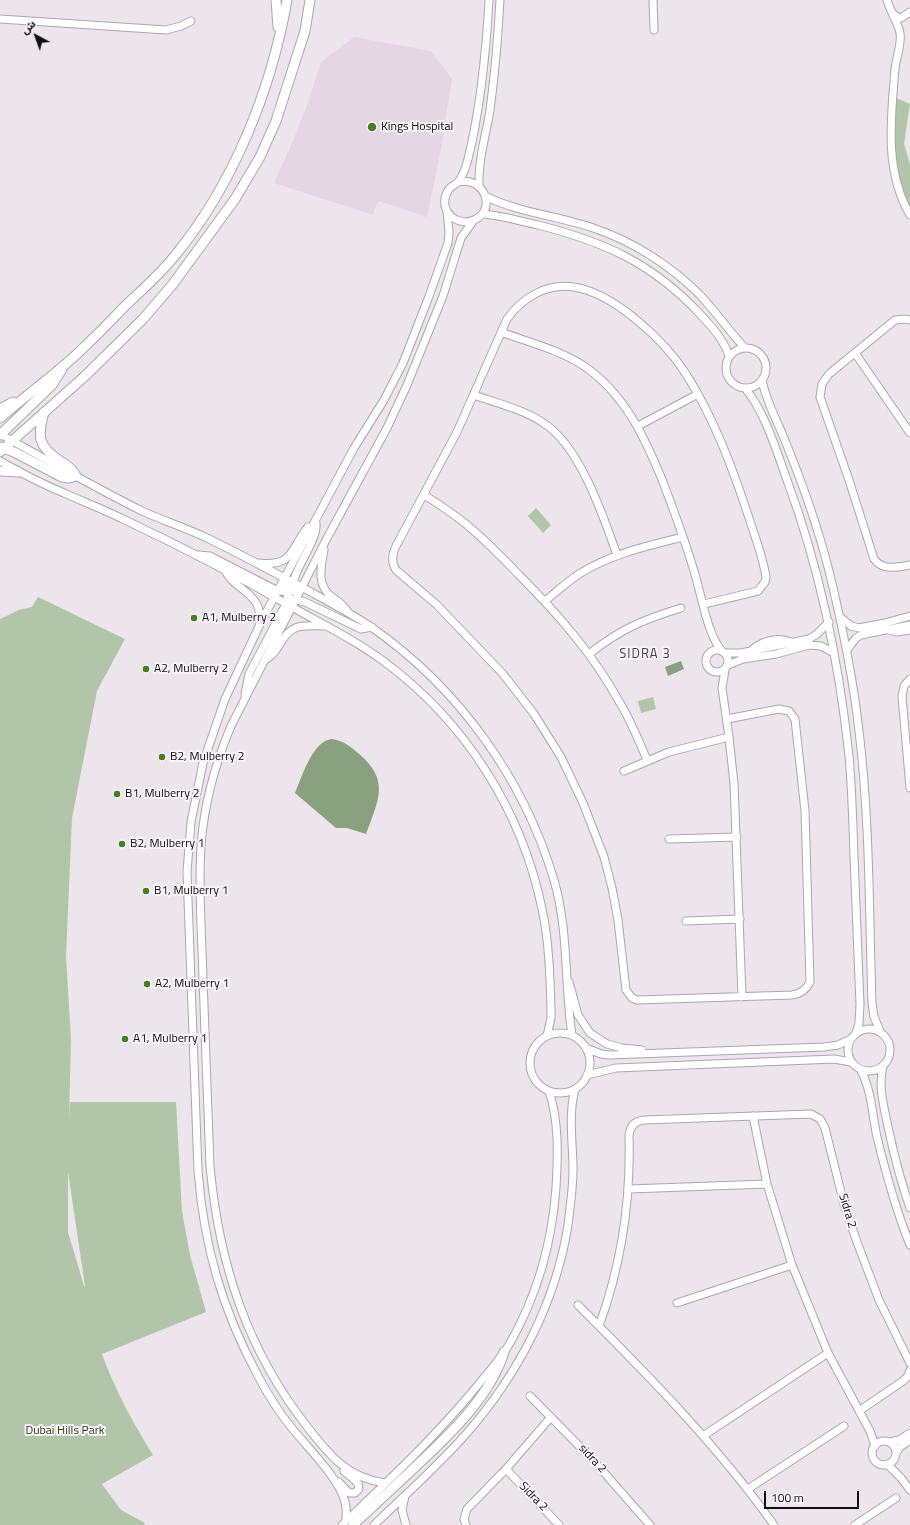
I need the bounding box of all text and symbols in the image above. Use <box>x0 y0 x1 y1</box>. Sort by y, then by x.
north arrow <box>16 16 56 56</box>
text: ش <box>17 16 39 38</box>
place label: Kings Hospital <box>381 120 453 134</box>
marker: Kings Hospital <box>366 121 378 133</box>
place label: A1, Mulberry 2 <box>202 611 276 625</box>
marker: A1, Mulberry 2 <box>189 613 199 623</box>
district label: SIDRA 3 <box>619 647 671 663</box>
place label: A2, Mulberry 2 <box>154 662 228 676</box>
marker: A2, Mulberry 2 <box>141 664 151 674</box>
place label: B2, Mulberry 2 <box>170 750 244 764</box>
marker: B2, Mulberry 2 <box>157 752 167 762</box>
place label: B1, Mulberry 2 <box>125 787 199 801</box>
marker: B1, Mulberry 2 <box>112 789 122 799</box>
place label: B2, Mulberry 1 <box>130 837 204 851</box>
marker: B2, Mulberry 1 <box>117 839 127 849</box>
place label: B1, Mulberry 1 <box>154 884 228 898</box>
marker: B1, Mulberry 1 <box>141 886 151 896</box>
place label: A2, Mulberry 1 <box>155 977 229 991</box>
marker: A2, Mulberry 1 <box>142 979 152 989</box>
place label: A1, Mulberry 1 <box>133 1032 207 1046</box>
marker: A1, Mulberry 1 <box>120 1034 130 1044</box>
street label: Sidra 2 <box>835 1192 859 1230</box>
park label: Dubai Hills Park <box>25 1424 105 1438</box>
street label: sidra 2 <box>575 1442 609 1476</box>
street label: Sidra 2 <box>516 1479 550 1515</box>
scale bar <box>766 1483 861 1509</box>
text: 100 m <box>771 1488 804 1507</box>

